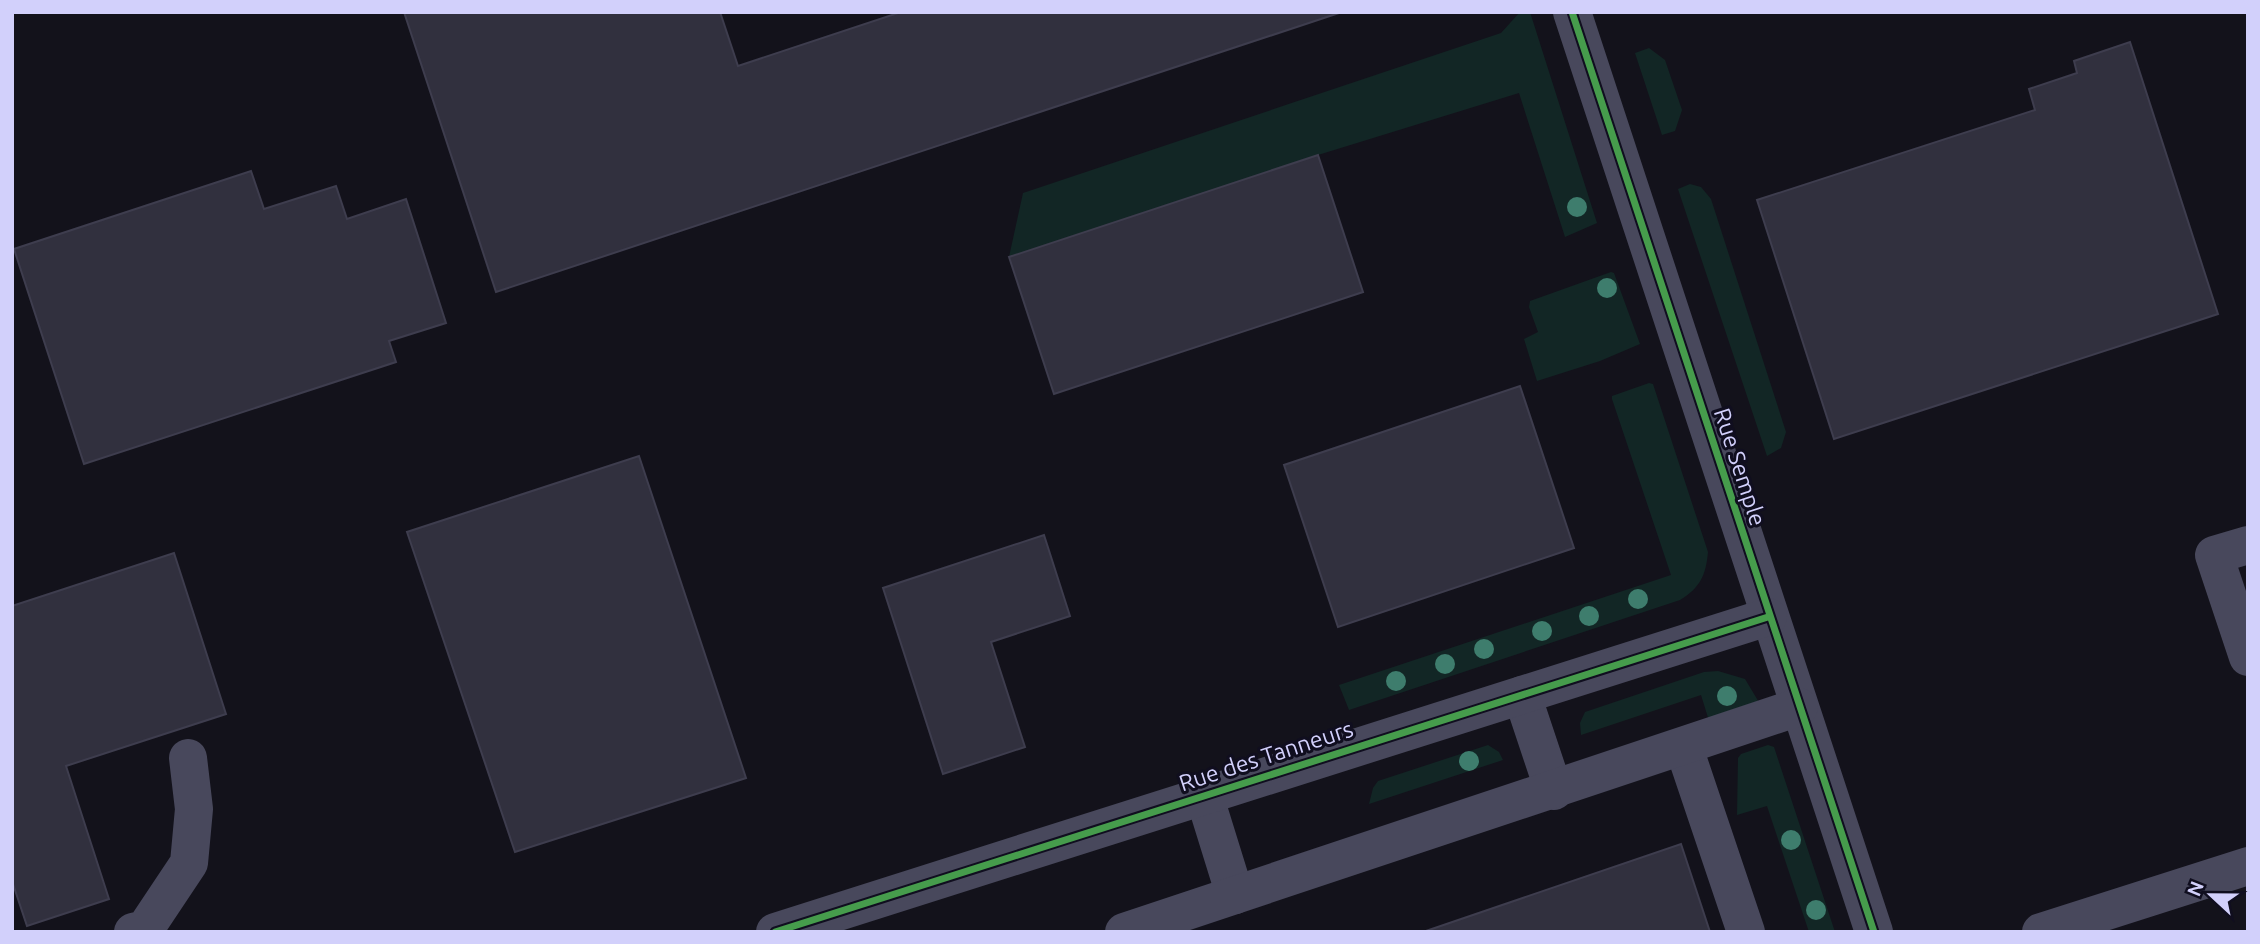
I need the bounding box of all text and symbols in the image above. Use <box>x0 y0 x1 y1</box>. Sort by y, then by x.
street label: Rue Semple <box>1710 405 1771 529</box>
street label: Rue des Tanneurs <box>1176 716 1356 795</box>
north arrow <box>2176 860 2246 930</box>
text: N <box>2182 878 2208 899</box>

